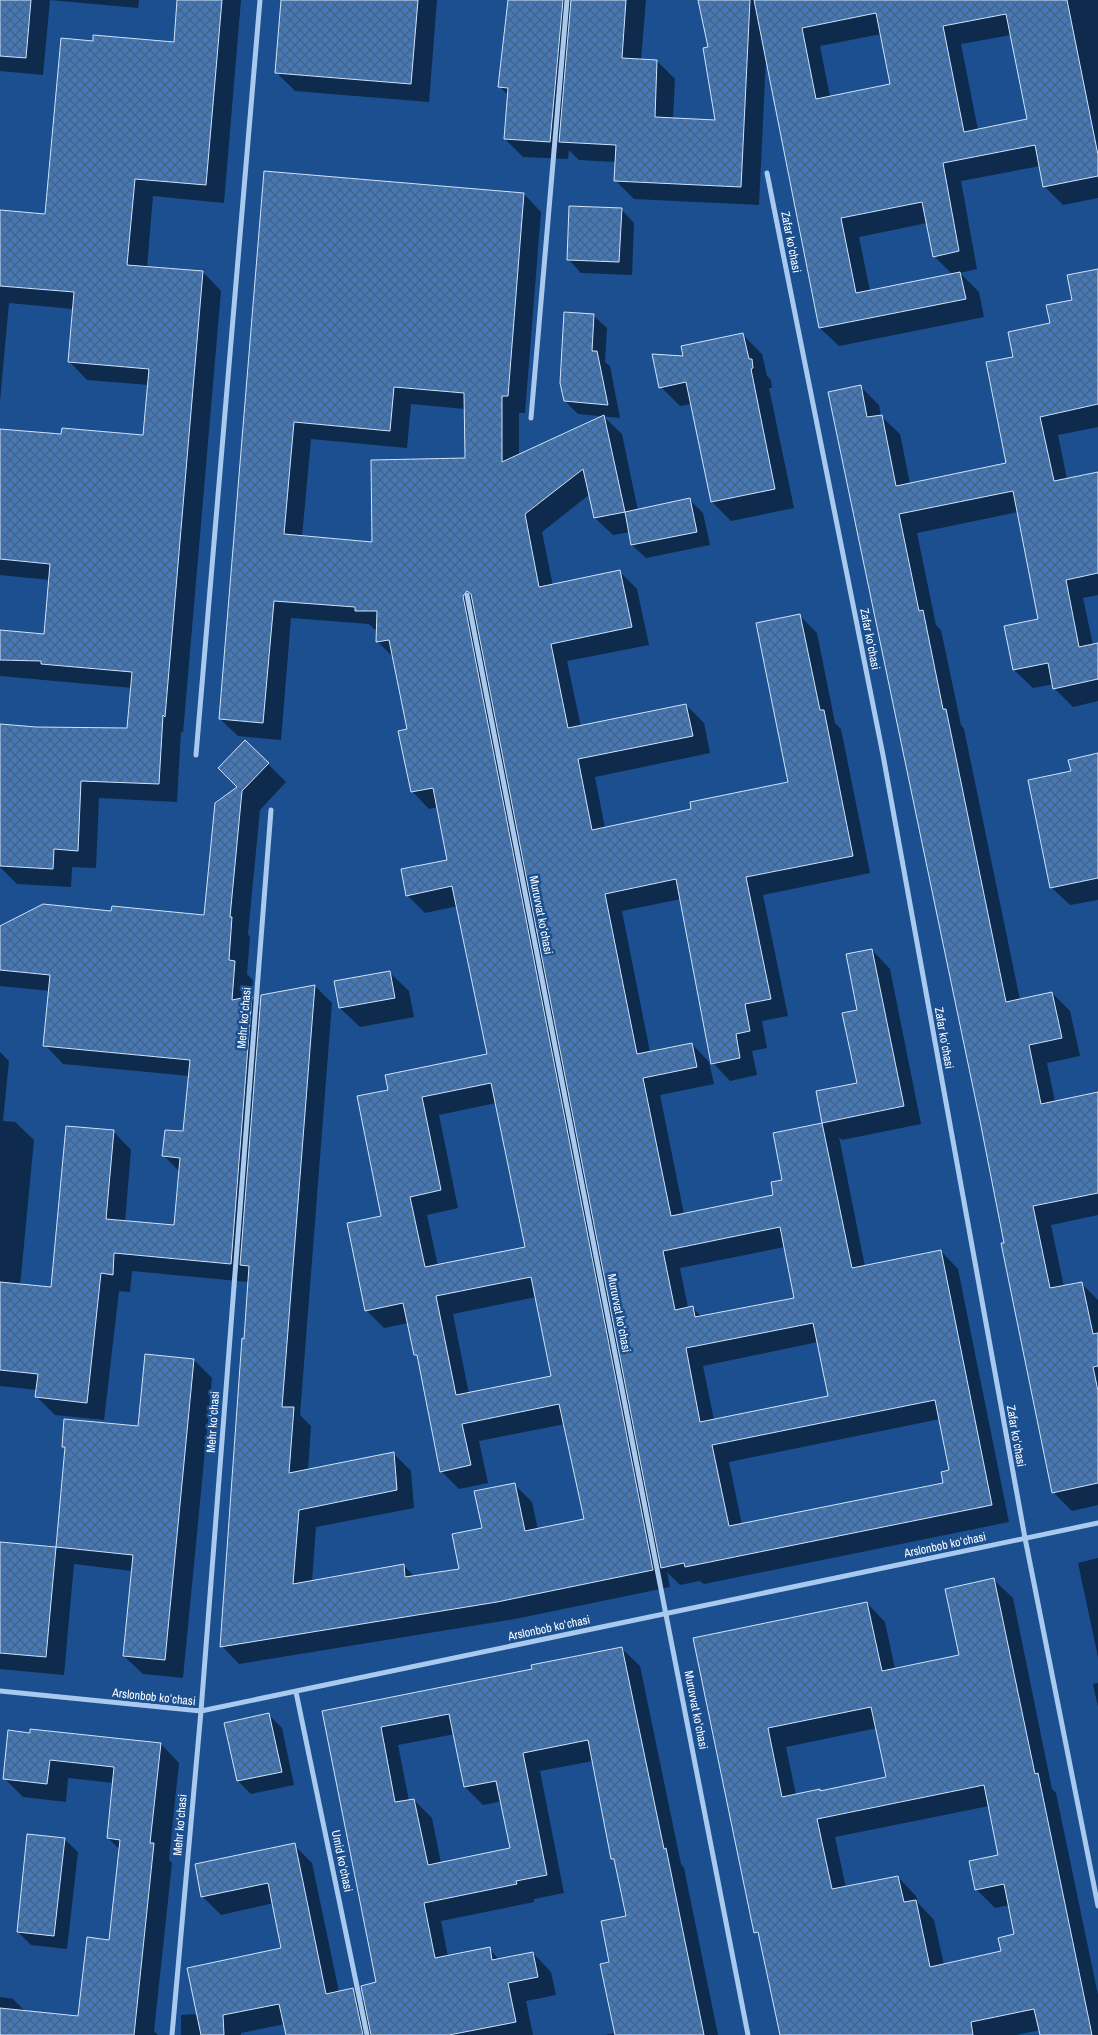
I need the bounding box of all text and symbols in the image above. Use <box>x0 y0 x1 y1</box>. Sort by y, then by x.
street label: Zafar koʻchasi <box>777 210 805 274</box>
street label: Zafar koʻchasi <box>856 607 884 671</box>
street label: Muruvvat koʻchasi <box>526 874 556 956</box>
street label: Mehr koʻchasi <box>233 987 255 1049</box>
street label: Zafar koʻchasi <box>931 1006 957 1070</box>
street label: Muruvvat koʻchasi <box>604 1272 634 1354</box>
street label: Mehr koʻchasi <box>203 1391 223 1453</box>
street label: Zafar koʻchasi <box>1003 1404 1029 1468</box>
street label: Arslonbob koʻchasi <box>901 1528 988 1562</box>
street label: Arslonbob koʻchasi <box>505 1611 592 1645</box>
street label: Muruvvat koʻchasi <box>681 1669 711 1751</box>
street label: Arslonbob koʻchasi <box>111 1685 196 1709</box>
street label: Mehr koʻchasi <box>169 1794 191 1856</box>
street label: Umid koʻchasi <box>328 1829 356 1893</box>

